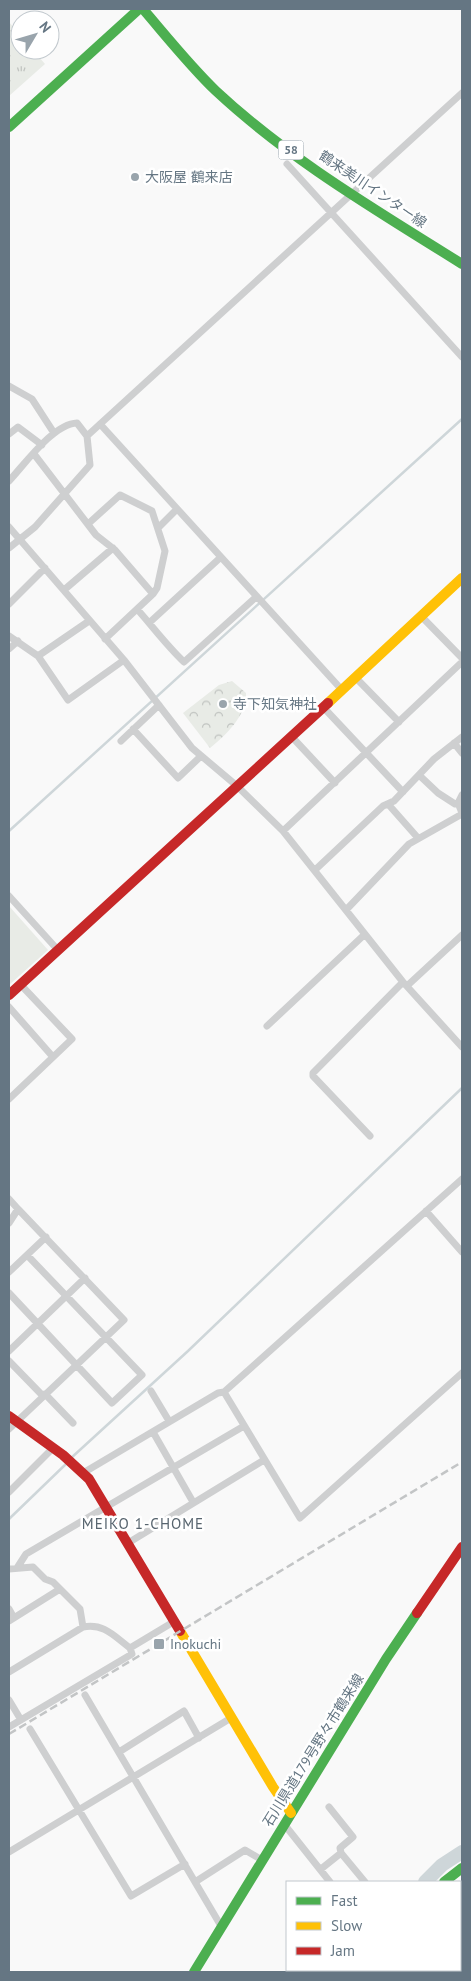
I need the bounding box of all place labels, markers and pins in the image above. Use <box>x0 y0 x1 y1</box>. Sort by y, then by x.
place label: 大阪屋 鶴来店 <box>145 168 233 186</box>
marker: 大阪屋 鶴来店 <box>129 171 141 183</box>
place label: 寺下知気神社 <box>233 695 317 713</box>
marker: 寺下知気神社 <box>217 698 229 710</box>
place label: Inokuchi <box>170 1635 221 1653</box>
marker: Inokuchi <box>152 1637 166 1651</box>

